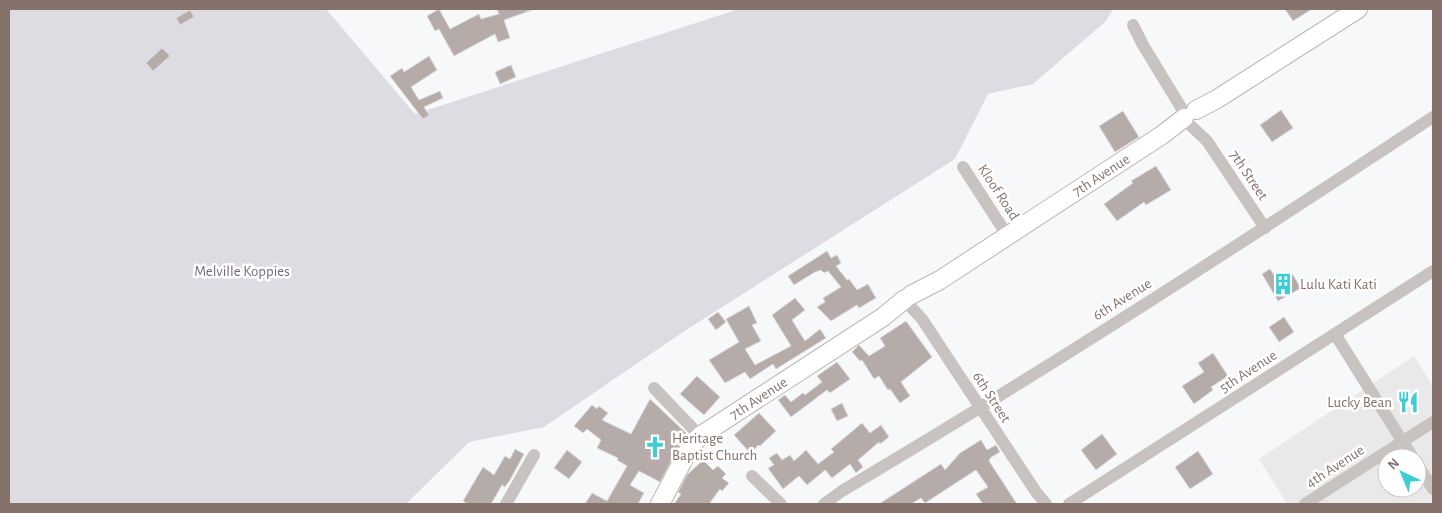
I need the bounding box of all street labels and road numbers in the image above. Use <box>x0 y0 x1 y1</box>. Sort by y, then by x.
street label: 7th Street <box>1227 148 1271 203</box>
street label: 7th Avenue <box>1070 151 1133 199</box>
street label: Kloof Road <box>975 162 1022 223</box>
street label: 6th Avenue <box>1090 276 1154 323</box>
street label: 5th Avenue <box>1217 347 1280 395</box>
street label: 6th Street <box>970 369 1014 426</box>
street label: 7th Avenue <box>727 374 790 422</box>
street label: 4th Avenue <box>1304 442 1367 491</box>

